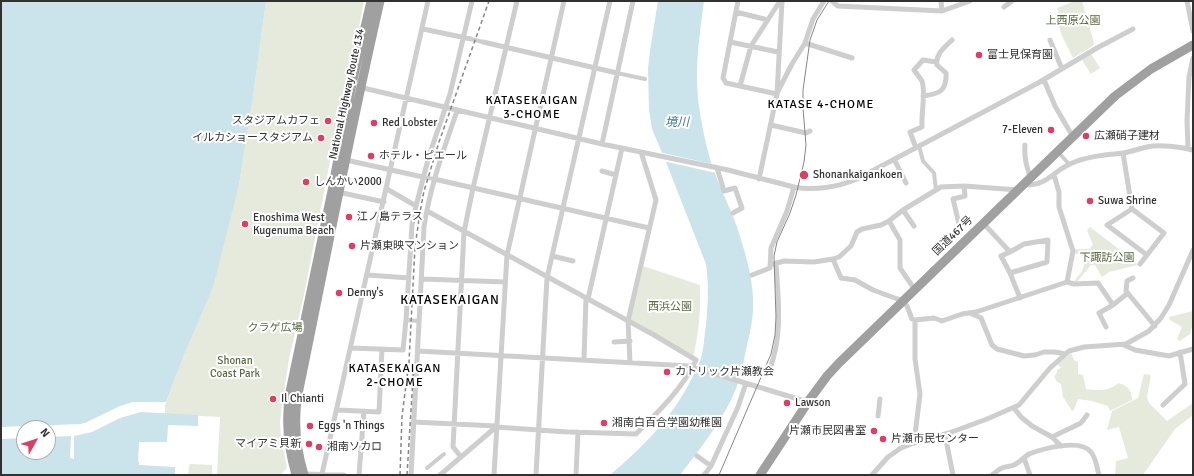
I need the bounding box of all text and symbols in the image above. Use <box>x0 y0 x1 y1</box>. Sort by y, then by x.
park label: 上西原公園 <box>1046 14 1100 28</box>
street label: National Highway Route 134 <box>327 27 367 161</box>
place label: 富士見保育園 <box>987 48 1053 62</box>
marker: 富士見保育園 <box>974 50 984 60</box>
district label: KATASEKAIGAN 3-CHOME <box>486 94 578 122</box>
district label: KATASE 4-CHOME <box>768 98 874 112</box>
place label: スタジアムカフェ <box>232 114 320 128</box>
marker: スタジアムカフェ <box>323 116 333 126</box>
place label: Red Lobster <box>382 116 437 130</box>
water label: 境川 <box>665 116 689 130</box>
marker: Red Lobster <box>369 118 379 128</box>
place label: 7-Eleven <box>1002 123 1043 137</box>
marker: 7-Eleven <box>1046 125 1056 135</box>
place label: 広瀬硝子建材 <box>1094 129 1160 143</box>
place label: イルカショースタジアム <box>192 131 313 145</box>
marker: 広瀬硝子建材 <box>1081 131 1091 141</box>
marker: イルカショースタジアム <box>316 133 326 143</box>
place label: ホテル・ピエール <box>379 149 467 163</box>
marker: ホテル・ピエール <box>366 151 376 161</box>
place label: Shonankaigankoen <box>813 168 902 182</box>
marker: Shonankaigankoen <box>798 169 810 181</box>
place label: しんかい2000 <box>314 175 382 189</box>
marker: しんかい2000 <box>301 177 311 187</box>
place label: Suwa Shrine <box>1098 194 1157 208</box>
marker: Suwa Shrine <box>1085 196 1095 206</box>
place label: 江ノ島テラス <box>357 210 423 224</box>
place label: Enoshima West Kugenuma Beach <box>253 211 334 237</box>
marker: 江ノ島テラス <box>344 212 354 222</box>
street label: 国道467号 <box>930 214 976 258</box>
marker: Enoshima West Kugenuma Beach <box>240 219 250 229</box>
place label: 片瀬東映マンション <box>360 239 459 253</box>
marker: 片瀬東映マンション <box>347 241 357 251</box>
park label: 下諏訪公園 <box>1080 251 1134 265</box>
place label: Denny's <box>347 286 384 300</box>
marker: Denny's <box>334 288 344 298</box>
district label: KATASEKAIGAN <box>400 293 500 309</box>
park label: 西浜公園 <box>648 300 692 314</box>
park label: クラゲ広場 <box>248 321 302 335</box>
park label: Shonan Coast Park <box>210 354 260 380</box>
district label: KATASEKAIGAN 2-CHOME <box>349 362 441 390</box>
place label: カトリック片瀬教会 <box>675 365 774 379</box>
marker: カトリック片瀬教会 <box>662 367 672 377</box>
place label: Il Chianti <box>281 392 324 406</box>
marker: Il Chianti <box>268 394 278 404</box>
place label: Lawson <box>795 396 831 410</box>
marker: Lawson <box>782 398 792 408</box>
place label: 湘南白百合学園幼稚園 <box>612 416 722 430</box>
marker: 湘南白百合学園幼稚園 <box>599 418 609 428</box>
place label: Eggs 'n Things <box>318 419 385 433</box>
north arrow <box>16 420 56 460</box>
marker: Eggs 'n Things <box>305 421 315 431</box>
place label: 片瀬市民図書室 <box>789 424 866 438</box>
text: N <box>37 426 52 440</box>
marker: 片瀬市民図書室 <box>869 426 879 436</box>
place label: 片瀬市民センター <box>891 432 979 446</box>
marker: 片瀬市民センター <box>878 434 888 444</box>
place label: マイアミ貝新 <box>235 437 301 451</box>
marker: マイアミ貝新 <box>304 439 314 449</box>
place label: 湘南ソカロ <box>327 440 382 454</box>
marker: 湘南ソカロ <box>314 442 324 452</box>

